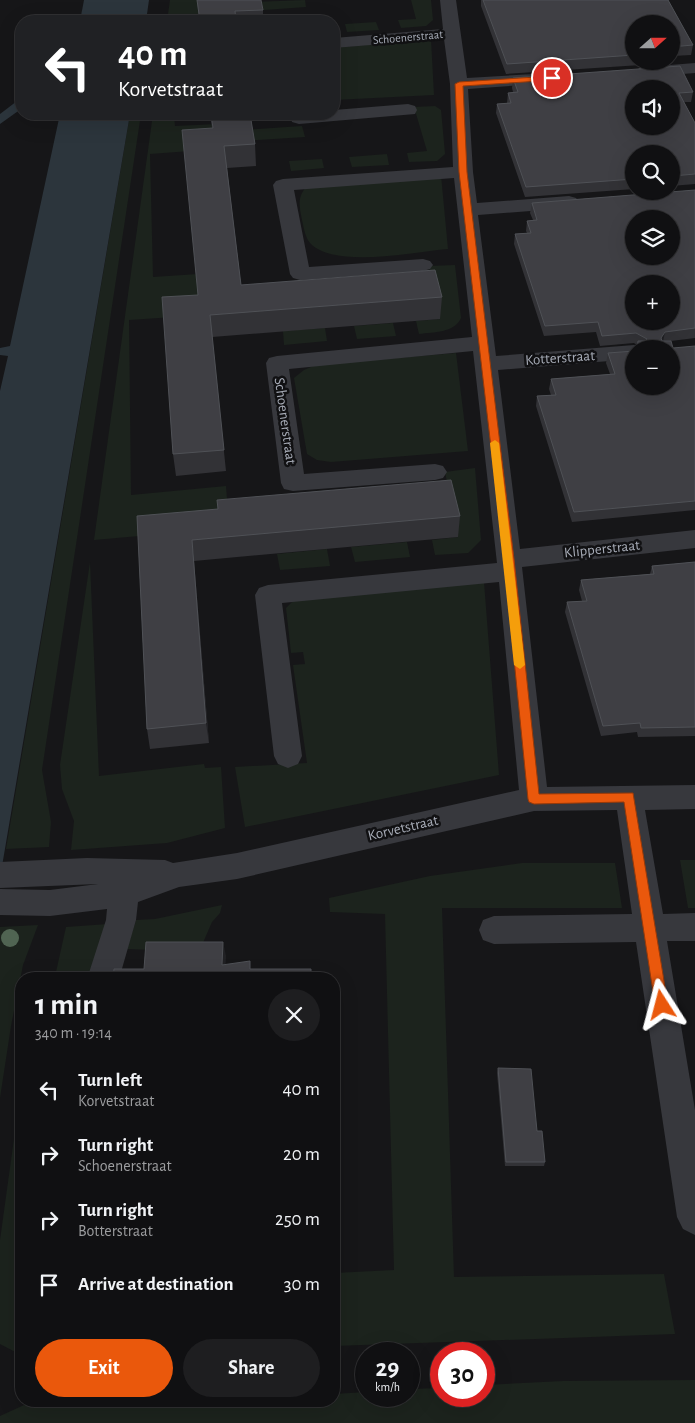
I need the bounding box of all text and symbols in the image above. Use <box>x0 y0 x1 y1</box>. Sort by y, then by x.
north arrow <box>625 15 680 70</box>
map controls <box>625 15 680 395</box>
street label: Schoenerstraat <box>372 28 444 46</box>
icon: left <box>35 35 100 100</box>
text: 40 m <box>118 37 187 72</box>
pin <box>531 57 573 99</box>
icon: arrive <box>538 64 566 92</box>
text: Korvetstraat <box>118 78 223 100</box>
button: sound <box>625 80 680 135</box>
button: search <box>625 145 680 200</box>
button: layers <box>625 210 680 265</box>
button: + <box>625 275 680 330</box>
button: − <box>625 340 680 395</box>
street label: Kotterstraat <box>525 348 596 368</box>
street label: Schoenerstraat <box>271 376 299 466</box>
street label: Klipperstraat <box>563 538 641 560</box>
street label: Korvetstraat <box>366 813 440 843</box>
position arrow <box>635 978 687 1030</box>
button: close <box>268 989 320 1041</box>
text: 1 min <box>35 990 98 1020</box>
text: 340 m · 19:14 <box>35 1025 112 1041</box>
text: Turn left <box>78 1071 142 1090</box>
icon: left <box>35 1076 63 1104</box>
text: 40 m <box>282 1080 320 1099</box>
text: Korvetstraat <box>78 1093 154 1109</box>
text: Turn right <box>78 1136 153 1155</box>
icon: right <box>35 1141 63 1169</box>
text: 20 m <box>283 1145 320 1164</box>
text: Schoenerstraat <box>78 1158 172 1174</box>
text: Turn right <box>78 1201 153 1220</box>
icon: right <box>35 1206 63 1234</box>
text: 250 m <box>275 1210 320 1229</box>
text: Botterstraat <box>78 1223 153 1239</box>
icon: arrive <box>35 1271 63 1299</box>
text: Arrive at destination <box>78 1275 234 1294</box>
text: 30 m <box>284 1275 320 1294</box>
button: Exit <box>35 1339 173 1397</box>
button: Share <box>183 1339 320 1397</box>
speed limit sign: 30 <box>430 1342 495 1407</box>
text: 29 <box>376 1356 399 1381</box>
text: km/h <box>375 1381 400 1393</box>

